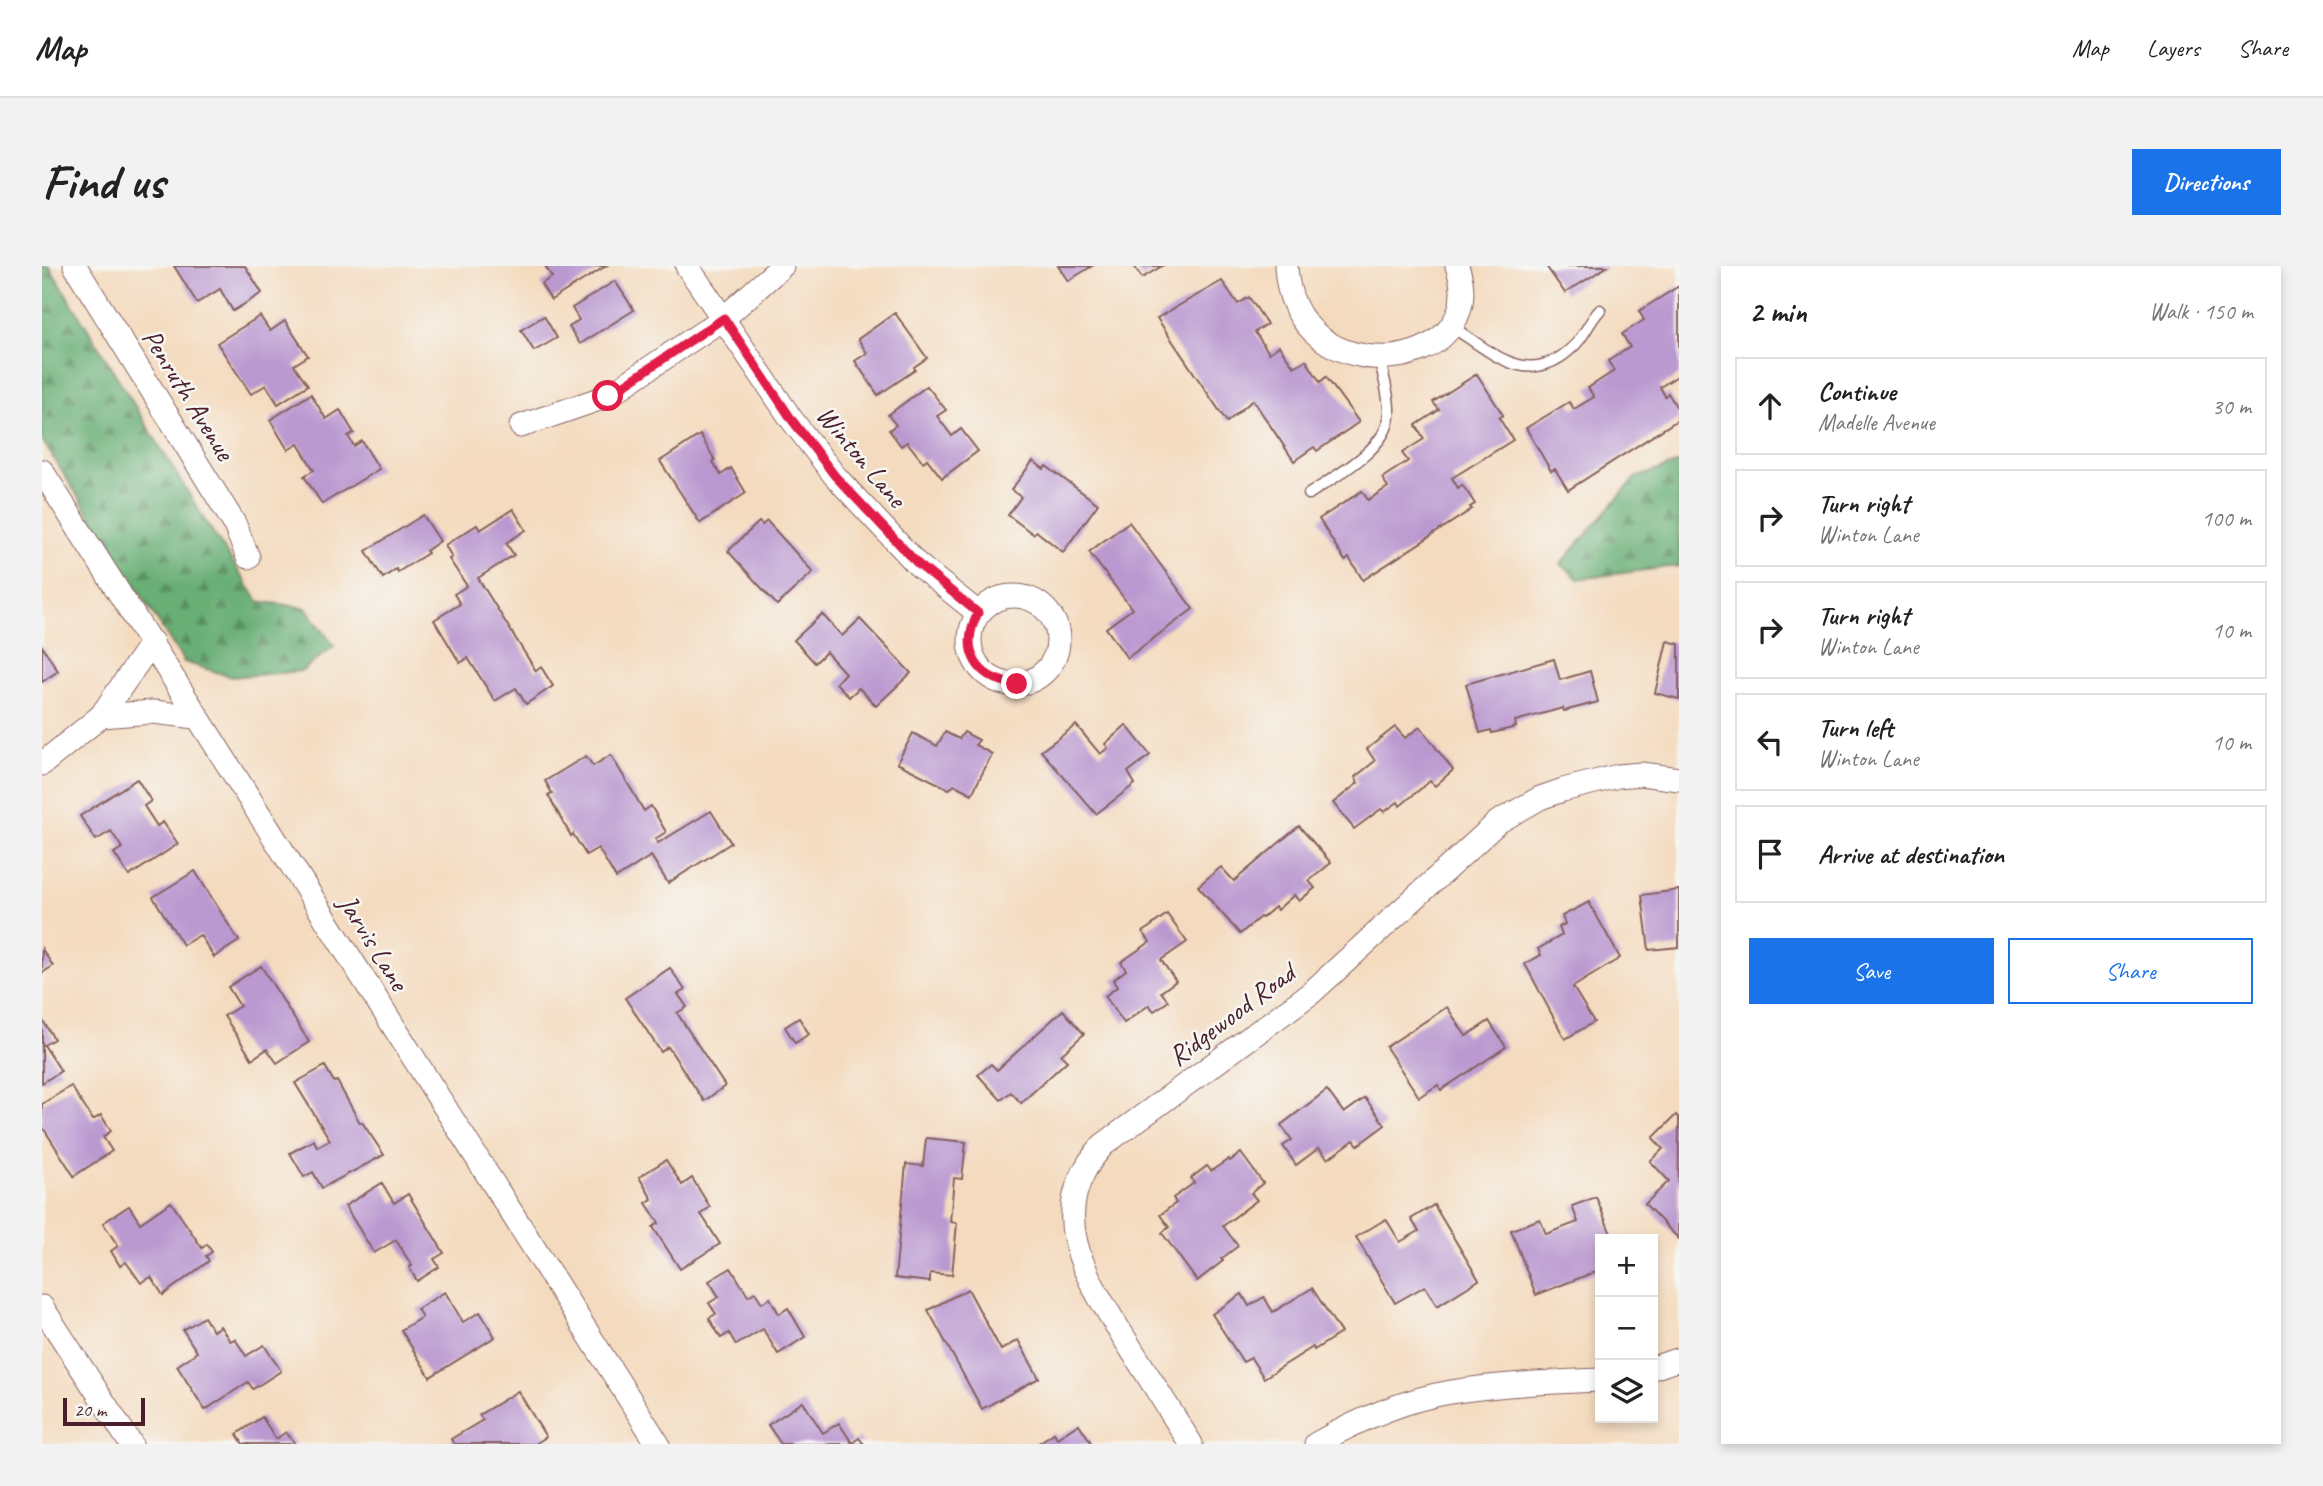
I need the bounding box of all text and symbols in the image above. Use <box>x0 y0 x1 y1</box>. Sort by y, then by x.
text: Map <box>35 27 86 69</box>
text: Map <box>2072 33 2109 63</box>
text: Layers <box>2147 33 2200 63</box>
text: Share <box>2238 33 2288 63</box>
button: Directions <box>2132 149 2281 215</box>
text: Find us <box>42 151 164 213</box>
text: 2 min <box>1749 293 1806 331</box>
text: Walk · 150 m <box>2149 297 2253 326</box>
street label: Penruth Avenue <box>134 322 244 468</box>
text: Continue <box>1818 375 1896 408</box>
route start <box>592 380 623 411</box>
icon: ahead <box>1751 387 1789 425</box>
text: 30 m <box>2212 392 2251 421</box>
street label: Winton Lane <box>809 398 916 516</box>
text: Madelle Avenue <box>1818 408 1935 437</box>
text: Turn right <box>1818 487 1909 520</box>
icon: right <box>1751 499 1789 537</box>
text: 100 m <box>2202 504 2251 533</box>
text: Winton Lane <box>1818 520 1919 549</box>
text: Turn right <box>1818 599 1909 632</box>
icon: right <box>1751 611 1789 649</box>
text: 10 m <box>2212 616 2251 645</box>
text: Winton Lane <box>1818 632 1919 661</box>
route end <box>1001 668 1032 699</box>
text: Turn left <box>1818 711 1893 744</box>
icon: left <box>1751 723 1789 761</box>
text: 10 m <box>2212 728 2251 757</box>
text: Winton Lane <box>1818 744 1919 773</box>
icon: arrive <box>1751 835 1789 873</box>
text: Arrive at destination <box>1818 838 2004 871</box>
street label: Jarvis Lane <box>329 886 418 998</box>
button: Save <box>1749 938 1994 1004</box>
button: Share <box>2008 938 2253 1004</box>
street label: Ridgewood Road <box>1161 953 1305 1073</box>
map controls <box>1595 1234 1658 1423</box>
button: + <box>1595 1234 1658 1297</box>
button: − <box>1595 1297 1658 1360</box>
button: layers <box>1595 1360 1658 1423</box>
scale bar <box>63 1395 145 1427</box>
text: 20 m <box>74 1398 106 1422</box>

